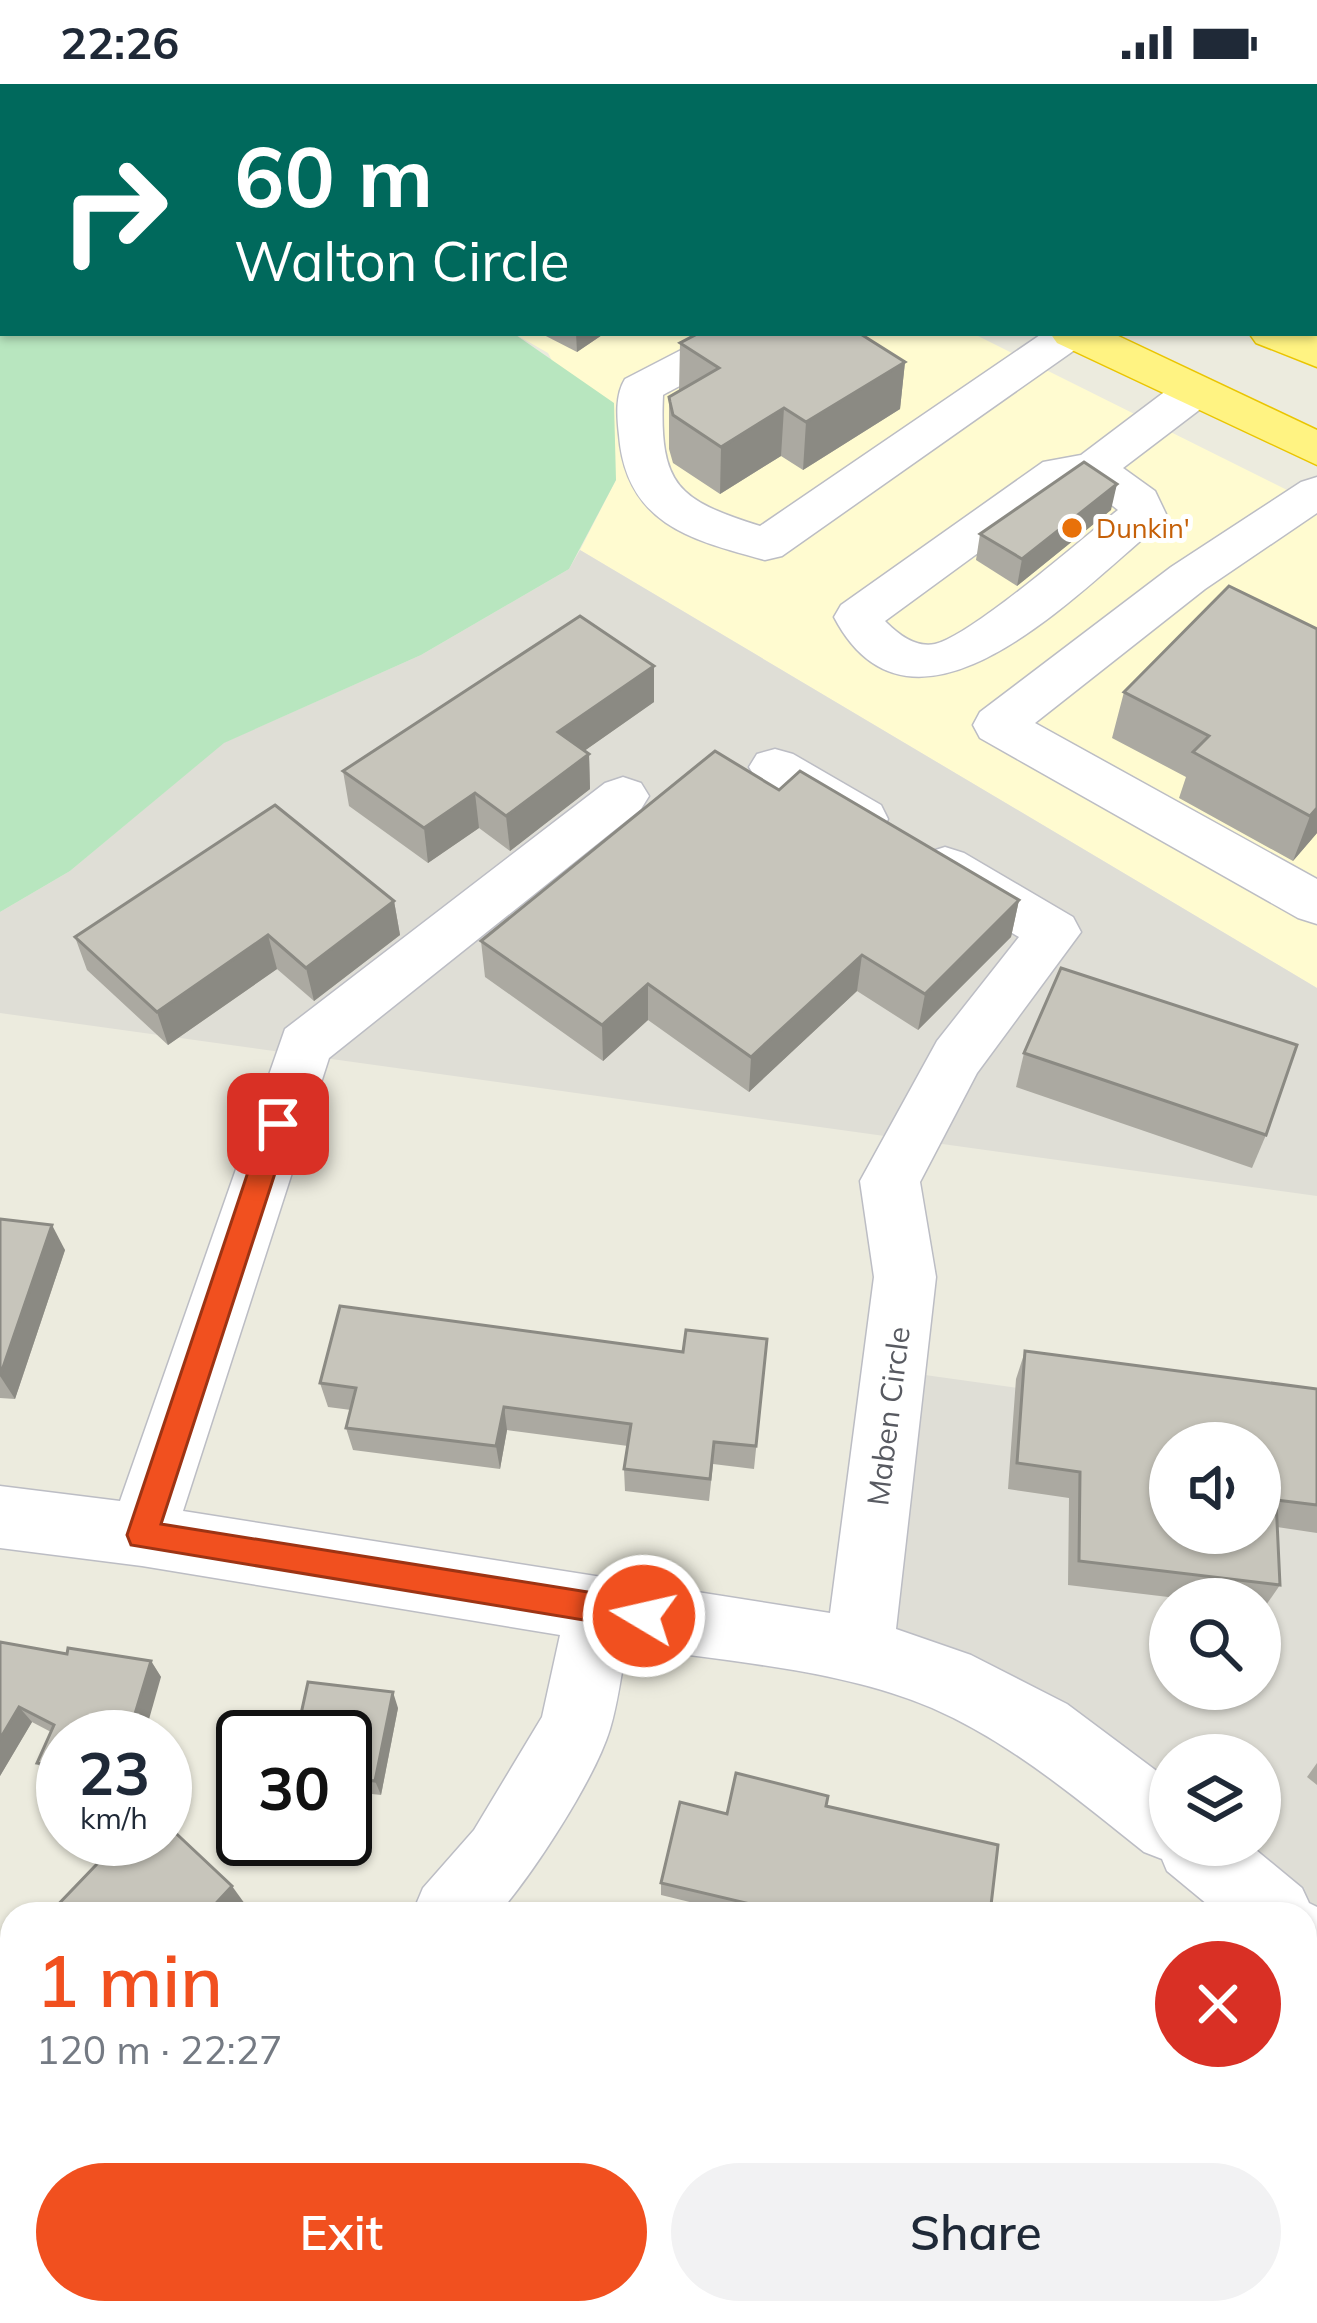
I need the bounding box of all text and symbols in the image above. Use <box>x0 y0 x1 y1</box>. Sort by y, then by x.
text: 22:26 <box>60 14 179 70</box>
text: 60 m <box>234 123 433 228</box>
icon: right <box>36 132 192 288</box>
text: Walton Circle <box>234 227 569 295</box>
place label: Dunkin' <box>1096 511 1190 545</box>
marker: Dunkin' <box>1059 515 1085 541</box>
pin <box>227 1073 329 1175</box>
icon: arrive <box>245 1091 311 1157</box>
street label: Maben Circle <box>858 1324 918 1508</box>
map controls <box>1149 1422 1281 1866</box>
button: sound <box>1149 1422 1281 1554</box>
position arrow <box>581 1553 707 1679</box>
button: search <box>1149 1578 1281 1710</box>
speed limit sign: 30 <box>216 1710 372 1866</box>
button: layers <box>1149 1734 1281 1866</box>
text: 23 <box>78 1735 150 1810</box>
text: km/h <box>80 1799 148 1837</box>
text: 1 min <box>36 1935 223 2025</box>
button: close <box>1155 1941 1281 2067</box>
text: 120 m · 22:27 <box>36 2025 282 2074</box>
button: Exit <box>36 2163 647 2301</box>
button: Share <box>671 2163 1281 2301</box>

